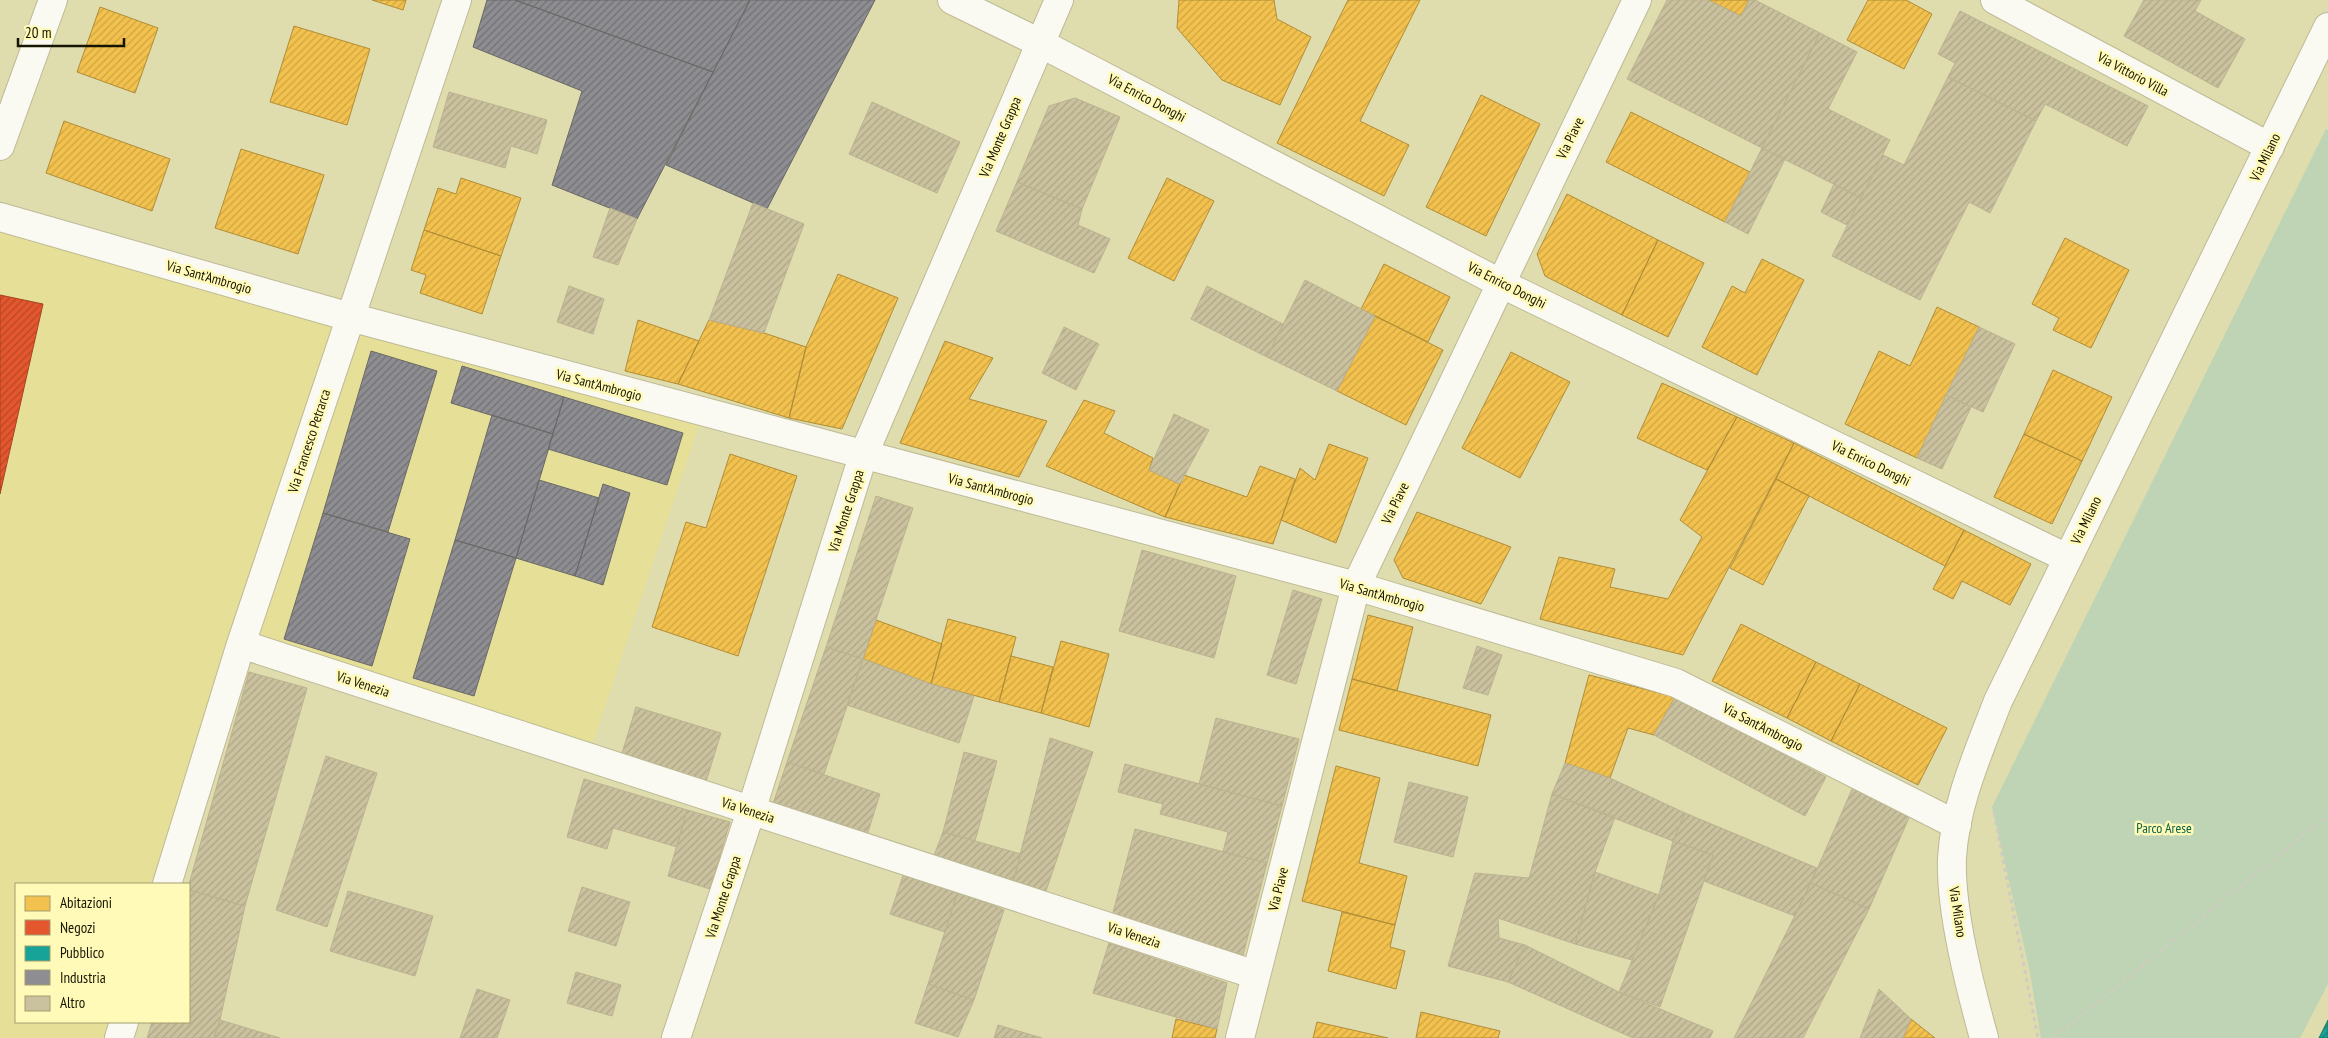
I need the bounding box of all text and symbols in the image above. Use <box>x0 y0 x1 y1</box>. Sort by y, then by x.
scale bar <box>18 15 124 47</box>
text: 20 m <box>25 23 51 42</box>
street label: Via Vittorio Villa <box>2093 47 2172 100</box>
street label: Via Enrico Donghi <box>1104 69 1189 126</box>
street label: Via Monte Grappa <box>975 94 1025 181</box>
street label: Via Piave <box>1552 114 1588 163</box>
street label: Via Milano <box>2245 130 2284 185</box>
street label: Via Sant'Ambrogio <box>163 256 254 298</box>
street label: Via Enrico Donghi <box>1464 257 1549 312</box>
street label: Via Sant'Ambrogio <box>553 365 644 405</box>
street label: Via Francesco Petrarca <box>283 387 334 496</box>
street label: Via Enrico Donghi <box>1828 436 1913 490</box>
street label: Via Monte Grappa <box>824 467 868 556</box>
street label: Via Sant'Ambrogio <box>945 469 1036 509</box>
street label: Via Piave <box>1377 479 1413 528</box>
street label: Via Milano <box>2066 493 2105 548</box>
street label: Via Sant'Ambrogio <box>1336 574 1427 616</box>
street label: Via Venezia <box>333 667 392 701</box>
street label: Via Sant'Ambrogio <box>1719 699 1806 755</box>
street label: Via Venezia <box>718 793 777 827</box>
park label: Parco Arese <box>2136 819 2192 837</box>
street label: Via Monte Grappa <box>701 853 745 942</box>
street label: Via Piave <box>1264 865 1292 914</box>
legend <box>15 883 190 1023</box>
street label: Via Milano <box>1945 884 1971 939</box>
text: Abitazioni <box>60 893 112 912</box>
text: Negozi <box>60 918 96 937</box>
street label: Via Venezia <box>1104 918 1163 952</box>
text: Pubblico <box>60 943 104 962</box>
text: Industria <box>60 968 106 987</box>
text: Altro <box>60 993 85 1012</box>

